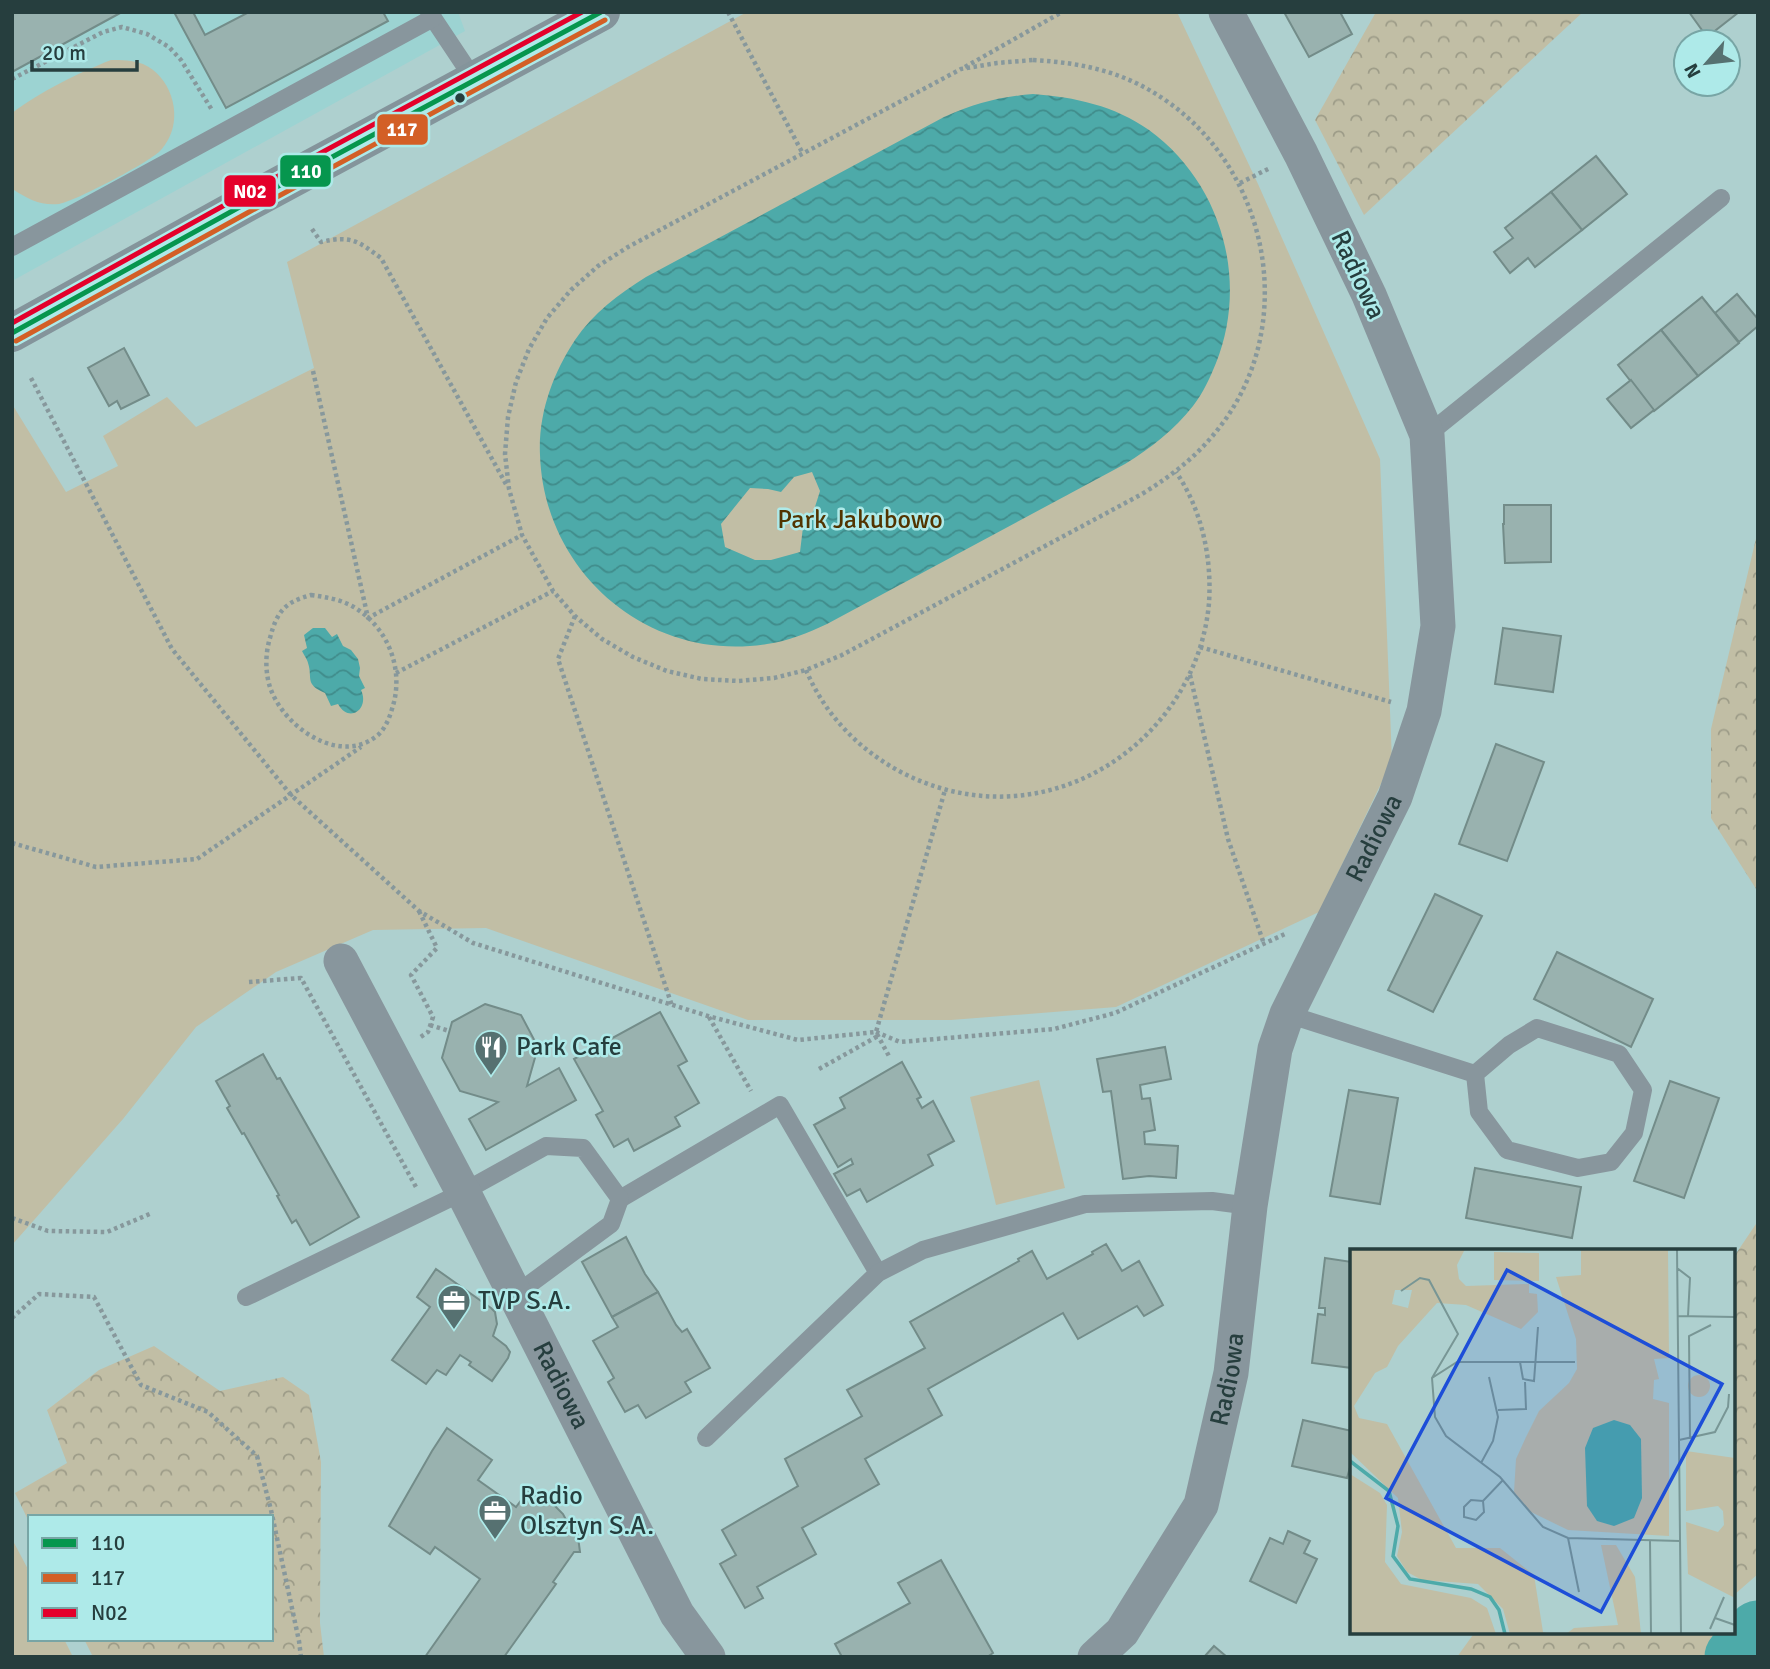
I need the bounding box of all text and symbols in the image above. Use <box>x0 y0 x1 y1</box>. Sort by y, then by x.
scale bar <box>32 28 136 72</box>
north arrow <box>1672 28 1742 98</box>
text: 20 m <box>42 40 86 66</box>
text: N <box>1679 59 1707 82</box>
unlabelled marker <box>453 91 467 105</box>
line badge: 117 <box>376 113 429 146</box>
text: 117 <box>387 118 417 142</box>
line badge: 110 <box>279 154 332 188</box>
text: 110 <box>291 160 321 184</box>
line badge: N02 <box>223 174 277 208</box>
text: N02 <box>233 180 267 204</box>
street label: Radiowa <box>1324 226 1392 324</box>
park label: Park Jakubowo <box>777 504 943 536</box>
street label: Radiowa <box>1339 789 1410 888</box>
restaurant icon: Park Cafe <box>472 1028 510 1077</box>
place label: Park Cafe <box>516 1031 622 1063</box>
inset map <box>1350 1249 1735 1634</box>
office icon: TVP S.A. <box>435 1282 473 1331</box>
place label: TVP S.A. <box>478 1285 571 1317</box>
street label: Radiowa <box>1203 1331 1251 1429</box>
street label: Radiowa <box>525 1336 597 1435</box>
place label: Radio Olsztyn S.A. <box>520 1480 654 1542</box>
office icon: Radio Olsztyn S.A. <box>476 1492 514 1541</box>
legend <box>28 1515 273 1641</box>
text: 110 <box>91 1530 125 1556</box>
text: 117 <box>91 1565 125 1591</box>
text: N02 <box>91 1600 128 1626</box>

